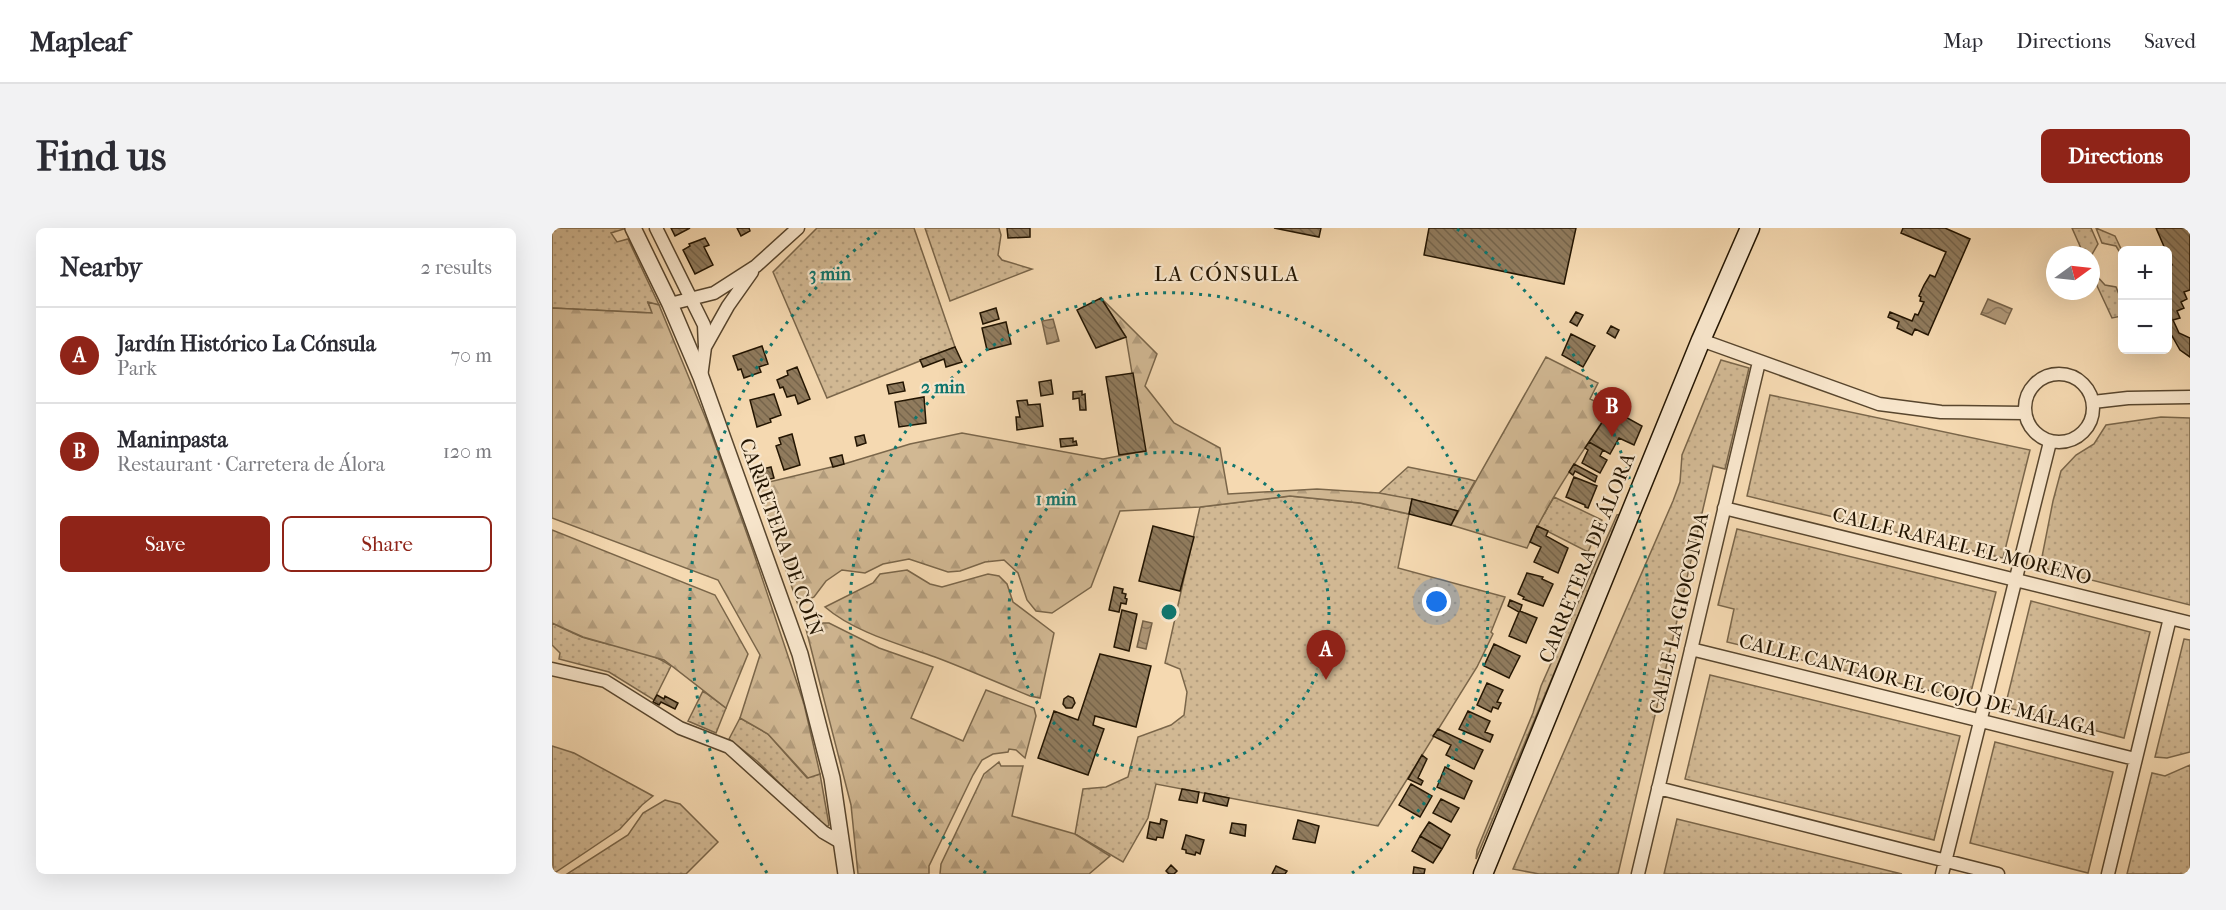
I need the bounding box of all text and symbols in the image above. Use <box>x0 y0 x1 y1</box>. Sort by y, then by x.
text: Mapleaf <box>30 25 127 58</box>
text: Map <box>1943 29 1983 53</box>
text: Directions <box>2016 29 2111 53</box>
text: Saved <box>2144 29 2196 53</box>
button: Directions <box>2041 129 2190 183</box>
text: Find us <box>36 132 166 181</box>
north arrow <box>2046 246 2100 300</box>
map controls <box>2118 246 2172 354</box>
button: + <box>2118 246 2172 300</box>
text: Nearby <box>60 252 142 283</box>
text: 2 results <box>421 256 492 279</box>
district label: LA CÓNSULA <box>1154 261 1300 286</box>
text: 3 min <box>809 264 852 285</box>
button: − <box>2118 300 2172 354</box>
text: Jardín Histórico La Cónsula <box>117 331 376 357</box>
text: A <box>73 344 86 367</box>
text: 70 m <box>450 344 492 367</box>
text: Park <box>117 357 157 380</box>
text: 2 min <box>921 377 965 398</box>
pin: B <box>1592 388 1632 437</box>
text: Maninpasta <box>117 427 228 453</box>
street label: CARRETERA DE COÍN <box>735 435 828 639</box>
text: B <box>73 440 86 463</box>
text: 120 m <box>443 440 492 463</box>
street label: CARRETERA DE ÁLORA <box>1533 448 1640 666</box>
text: Restaurant · Carretera de Álora <box>117 453 385 476</box>
text: 1 min <box>1035 489 1077 510</box>
street label: CALLE RAFAEL EL MORENO <box>1830 503 2094 589</box>
street label: CALLE LA GIOCONDA <box>1645 509 1714 716</box>
button: Save <box>60 516 270 572</box>
button: Share <box>282 516 492 572</box>
your location <box>1422 587 1451 616</box>
centre of rings <box>1159 602 1179 622</box>
street label: CALLE CANTAOR EL COJO DE MÁLAGA <box>1737 628 2101 741</box>
pin: A <box>1306 630 1346 680</box>

